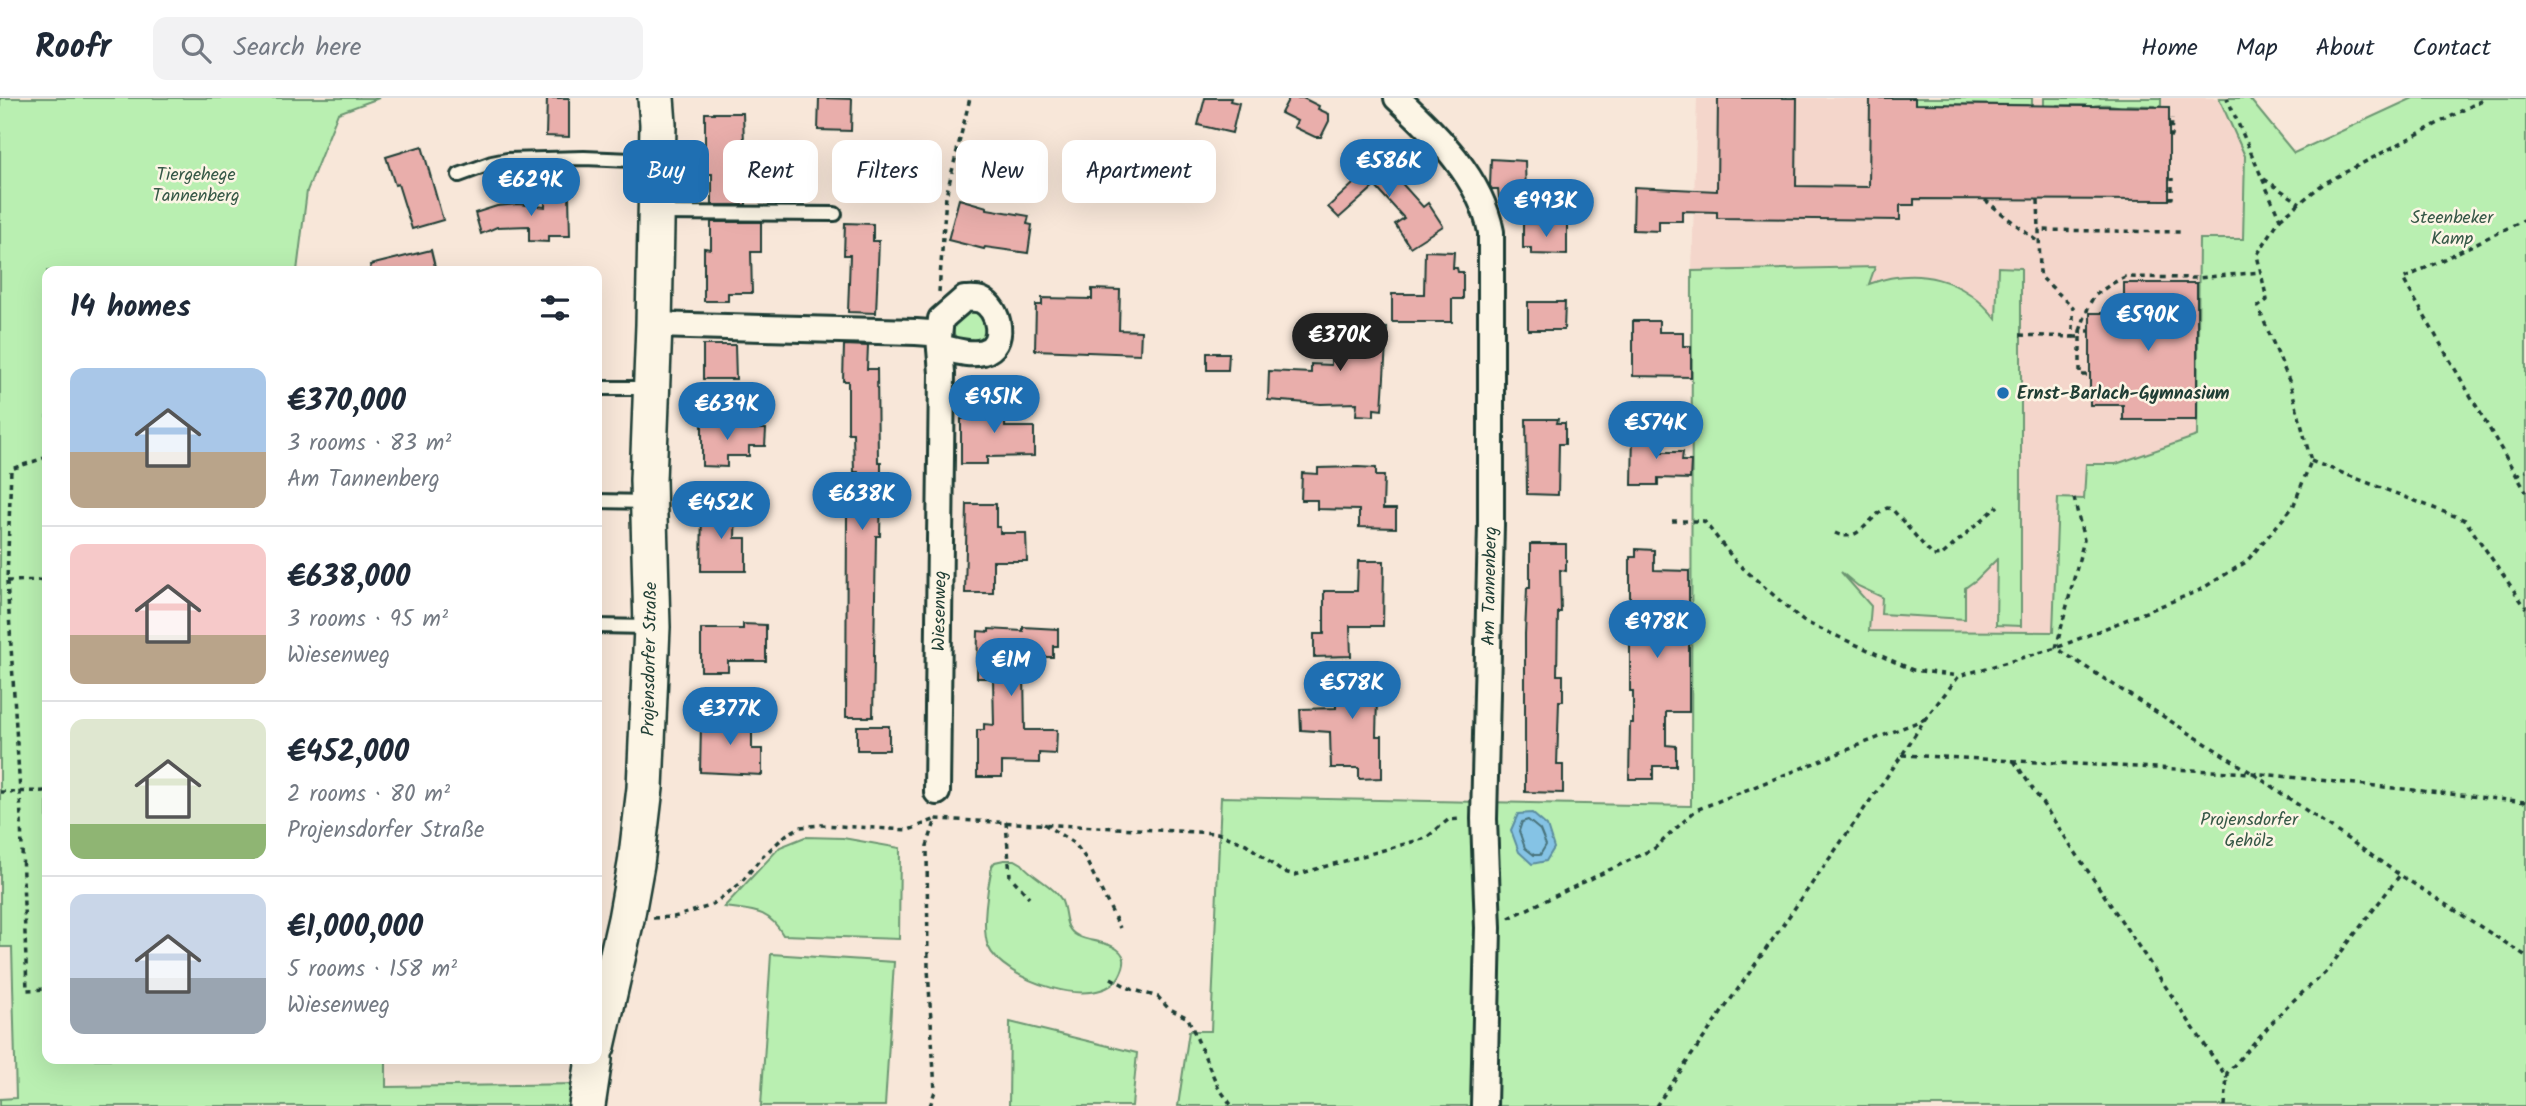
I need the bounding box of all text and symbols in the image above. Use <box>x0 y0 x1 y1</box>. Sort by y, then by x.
search box <box>153 17 643 80</box>
text: Roofr <box>35 22 111 75</box>
text: Search here <box>233 27 361 69</box>
icon: search <box>177 29 215 67</box>
text: Home <box>2141 29 2198 68</box>
text: Map <box>2236 29 2278 68</box>
text: About <box>2316 29 2374 68</box>
text: Contact <box>2412 29 2491 68</box>
chip: Buy <box>623 140 709 203</box>
chip: Rent <box>723 140 818 203</box>
chip: Filters <box>832 140 942 203</box>
chip: New <box>956 140 1048 203</box>
chip: Apartment <box>1062 140 1216 203</box>
pin: €586K <box>1340 140 1438 199</box>
text: €586K <box>1356 144 1422 180</box>
pin: €629K <box>482 158 580 218</box>
park label: Tiergehege Tannenberg <box>152 161 240 211</box>
text: €629K <box>498 163 564 199</box>
pin: €993K <box>1497 180 1595 239</box>
text: €993K <box>1514 184 1578 220</box>
park label: Steenbeker Kamp <box>2411 204 2494 254</box>
text: 14 homes <box>70 284 191 332</box>
icon: filters <box>536 289 574 327</box>
pin: €590K <box>2099 294 2197 353</box>
text: €590K <box>2116 298 2180 334</box>
pin: €370K <box>1291 314 1389 373</box>
text: €370K <box>1308 318 1372 354</box>
pin: €951K <box>945 376 1043 435</box>
text: €370,000 <box>287 378 406 426</box>
text: €951K <box>965 380 1023 416</box>
place label: Ernst-Barlach-Gymnasium <box>2017 380 2230 409</box>
pin: €639K <box>678 382 776 442</box>
marker: Ernst-Barlach-Gymnasium <box>1995 385 2011 401</box>
text: €639K <box>694 387 760 423</box>
icon: home <box>126 396 210 480</box>
pin: €574K <box>1607 402 1705 461</box>
text: €574K <box>1624 406 1688 442</box>
text: 3 rooms · 83 m² <box>287 426 451 462</box>
text: Am Tannenberg <box>287 462 440 498</box>
pin: €638K <box>813 472 911 532</box>
text: €638K <box>828 477 896 513</box>
pin: €452K <box>672 482 770 541</box>
text: €452K <box>688 486 754 522</box>
street label: Am Tannenberg <box>1475 526 1506 646</box>
text: €638,000 <box>287 554 410 602</box>
street label: Wiesenweg <box>925 570 956 652</box>
icon: home <box>126 572 210 656</box>
street label: Projensdorfer Straße <box>635 582 666 737</box>
pin: €978K <box>1608 601 1706 660</box>
text: 3 rooms · 95 m² <box>287 602 448 638</box>
text: €978K <box>1625 605 1689 641</box>
text: Wiesenweg <box>287 638 390 674</box>
pin: €1M <box>977 638 1045 698</box>
text: €1M <box>992 643 1030 679</box>
pin: €578K <box>1303 662 1401 721</box>
text: €578K <box>1320 666 1384 702</box>
pin: €377K <box>681 688 779 747</box>
text: €377K <box>699 692 761 728</box>
text: €452,000 <box>287 729 409 777</box>
icon: home <box>126 747 210 831</box>
text: 2 rooms · 80 m² <box>287 777 450 813</box>
park label: Projensdorfer Gehölz <box>2200 806 2299 856</box>
text: Projensdorfer Straße <box>287 813 484 849</box>
text: €1,000,000 <box>287 904 423 952</box>
icon: home <box>126 922 210 1006</box>
text: 5 rooms · 158 m² <box>287 952 457 988</box>
text: Wiesenweg <box>287 988 390 1024</box>

